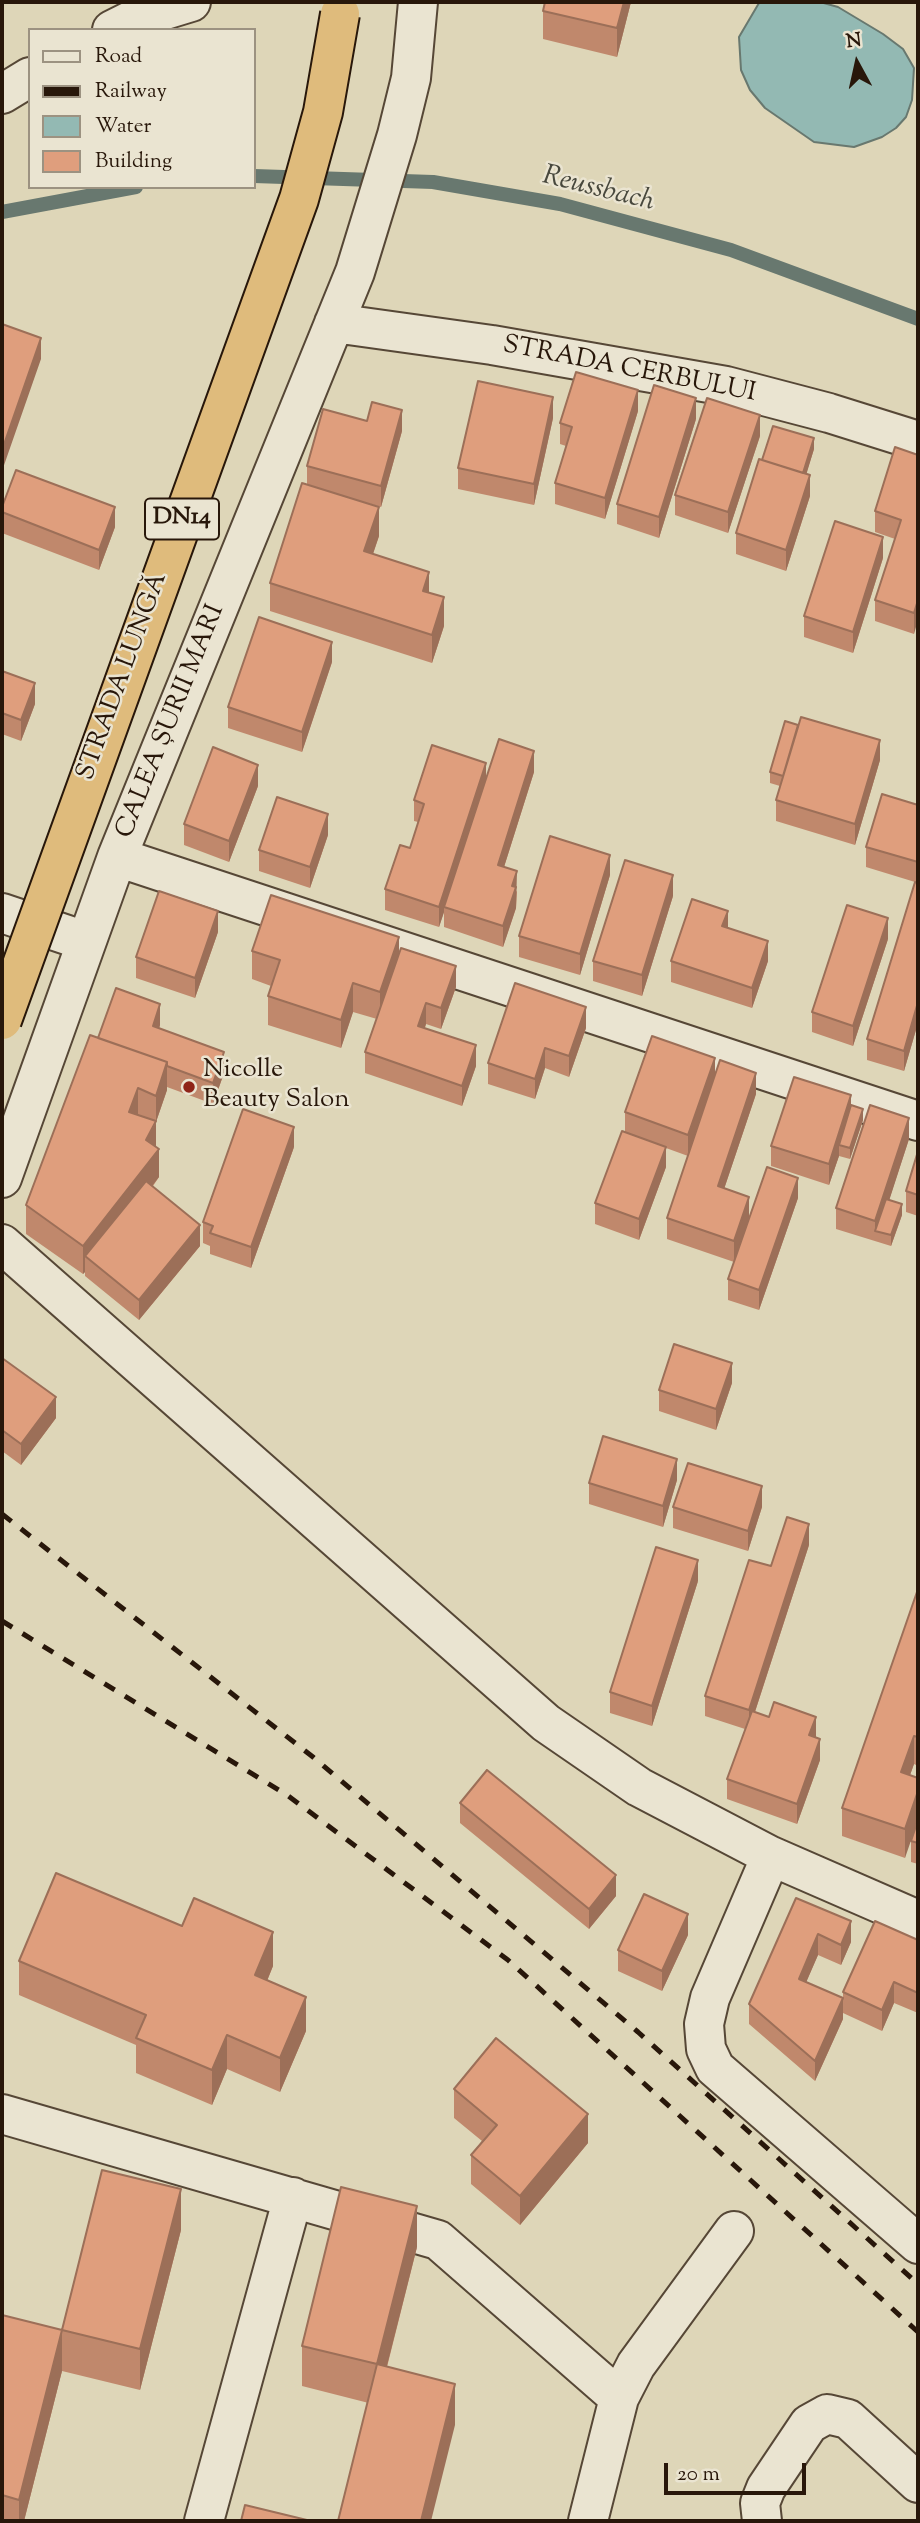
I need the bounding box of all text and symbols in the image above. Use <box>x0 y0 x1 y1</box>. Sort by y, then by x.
text: N <box>845 27 863 56</box>
legend <box>28 28 256 189</box>
north arrow <box>822 28 892 98</box>
text: Road <box>95 42 142 72</box>
text: Railway <box>95 77 167 107</box>
text: Water <box>95 112 151 142</box>
text: Building <box>95 147 172 177</box>
water label: Reussbach <box>539 161 657 221</box>
street label: STRADA CERBULUI <box>500 331 758 411</box>
road number: DN14 <box>145 498 219 540</box>
street label: STRADA LUNGĂ <box>72 569 176 785</box>
street label: CALEA ȘURII MARI <box>111 601 233 843</box>
place label: Nicolle Beauty Salon <box>203 1056 350 1118</box>
marker: Nicolle Beauty Salon <box>181 1079 197 1095</box>
scale bar <box>668 2450 810 2494</box>
text: 20 m <box>677 2460 720 2490</box>

